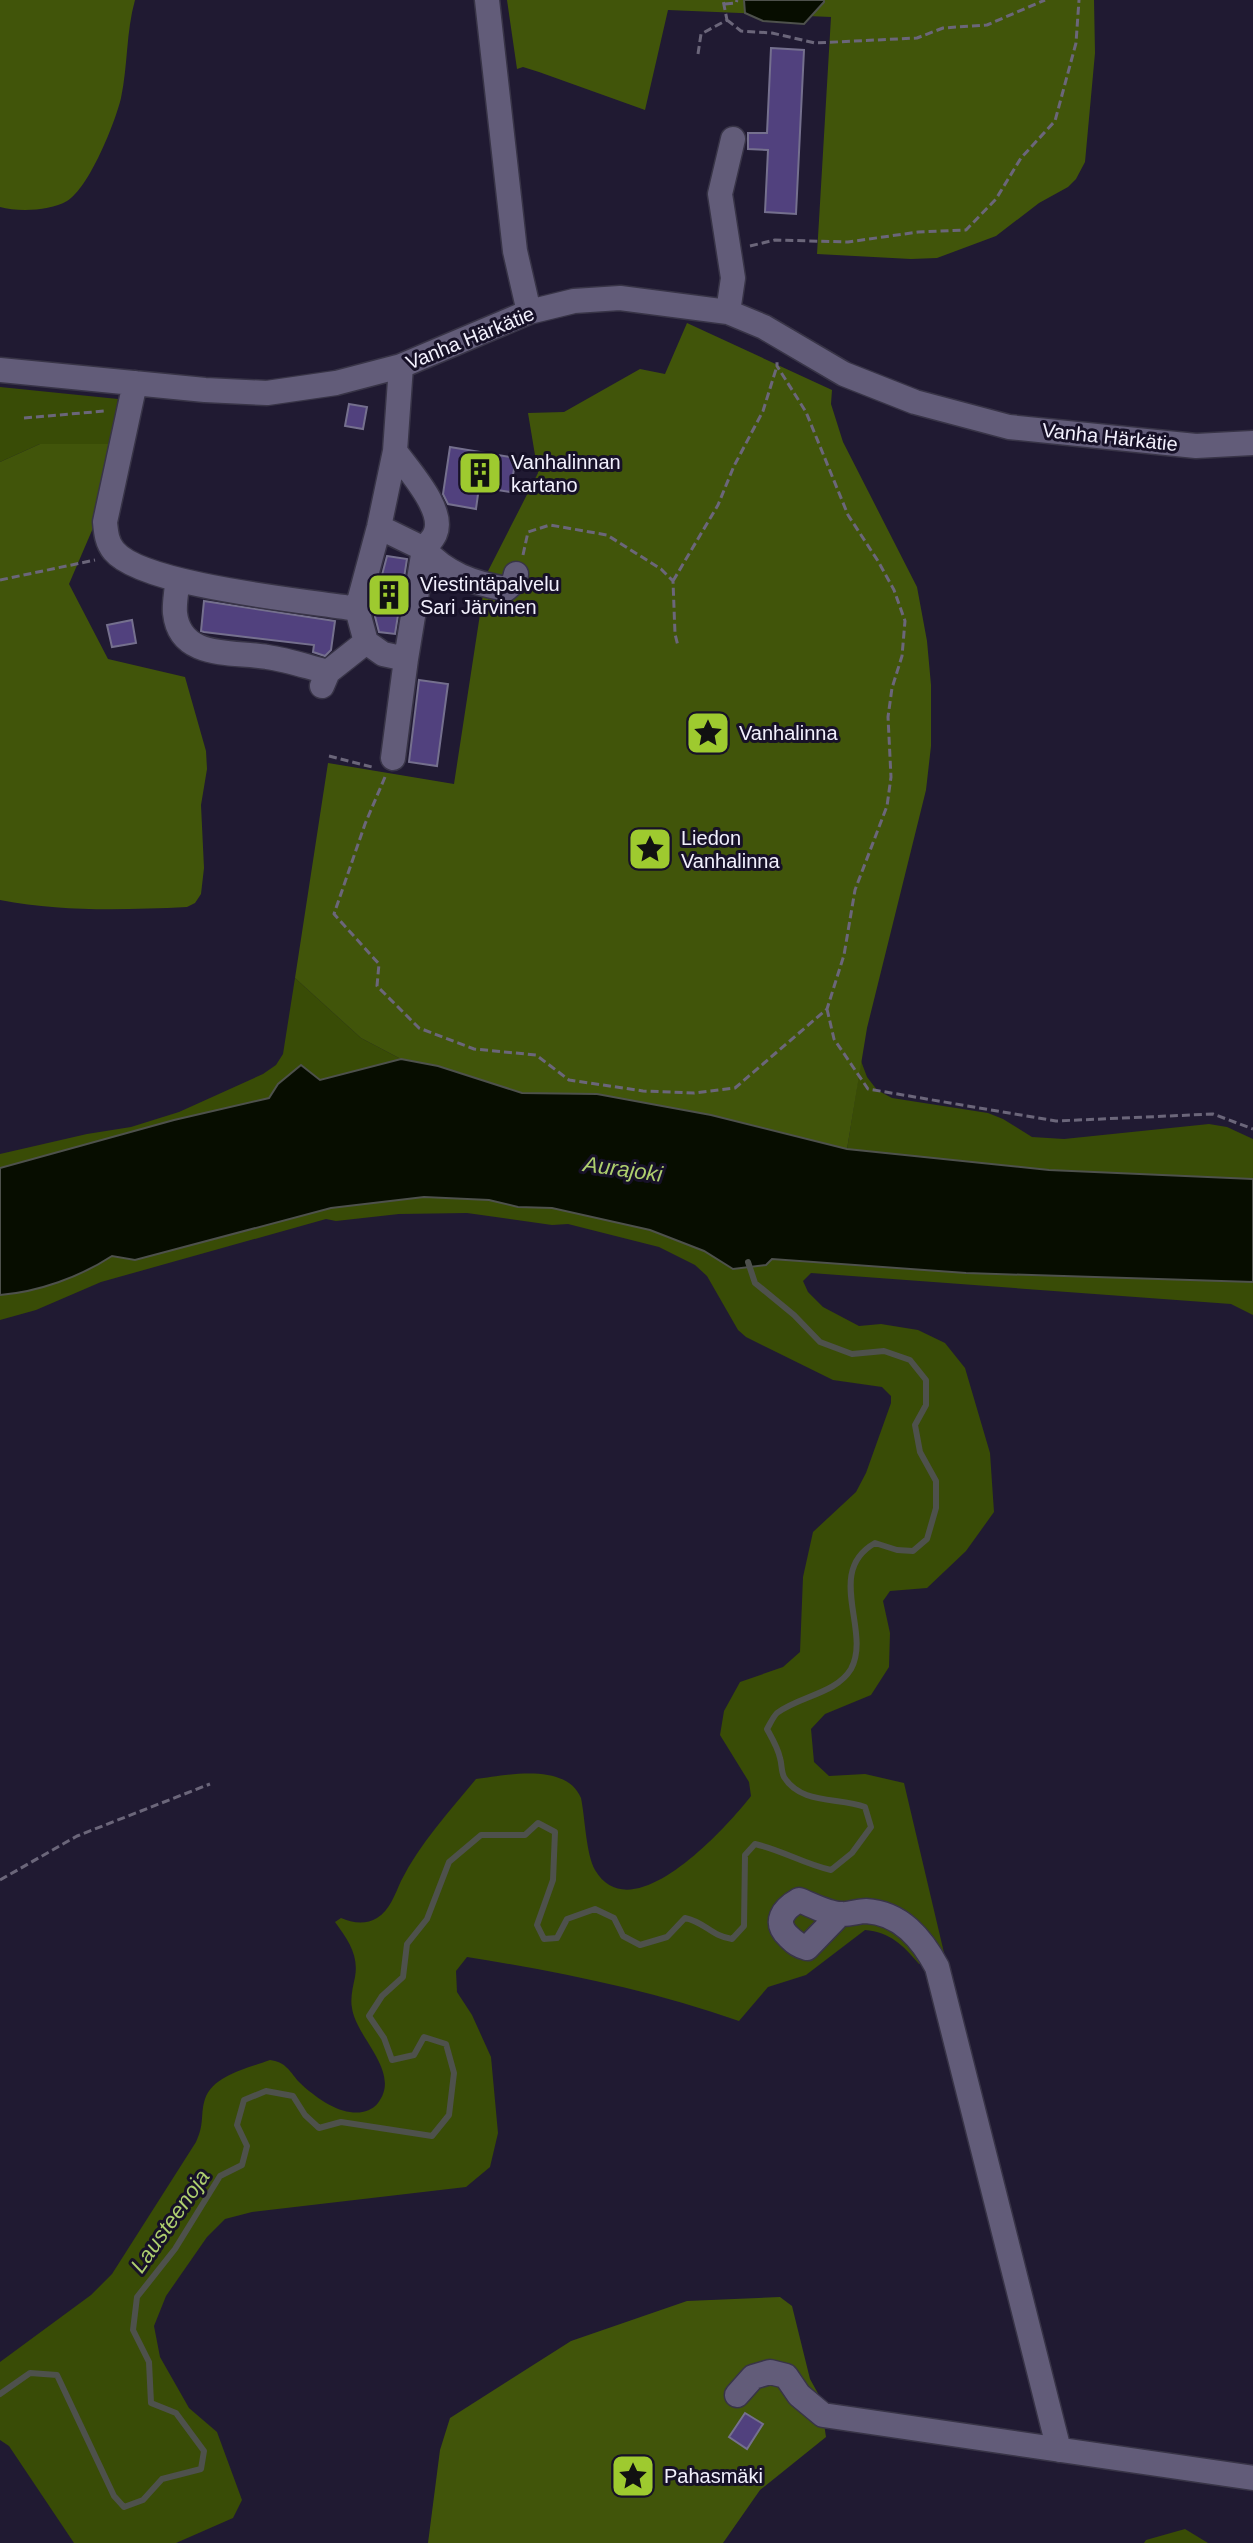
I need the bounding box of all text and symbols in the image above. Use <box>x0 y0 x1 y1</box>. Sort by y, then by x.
street label: Vanha Härkätie <box>403 302 537 374</box>
street label: Vanha Härkätie <box>1041 419 1179 455</box>
building icon: Vanhalinnan kartano <box>456 449 504 497</box>
place label: Vanhalinnan kartano <box>511 451 621 496</box>
building icon: Viestintäpalvelu Sari Järvinen <box>365 571 413 619</box>
place label: Viestintäpalvelu Sari Järvinen <box>420 573 560 618</box>
place icon: Vanhalinna <box>684 709 732 757</box>
place label: Vanhalinna <box>739 722 838 744</box>
place icon: Liedon Vanhalinna <box>626 825 674 873</box>
place label: Liedon Vanhalinna <box>681 827 780 872</box>
water label: Aurajoki <box>580 1151 665 1187</box>
water label: Lausteenoja <box>125 2165 215 2277</box>
place icon: Pahasmäki <box>609 2452 657 2500</box>
place label: Pahasmäki <box>664 2465 763 2487</box>

